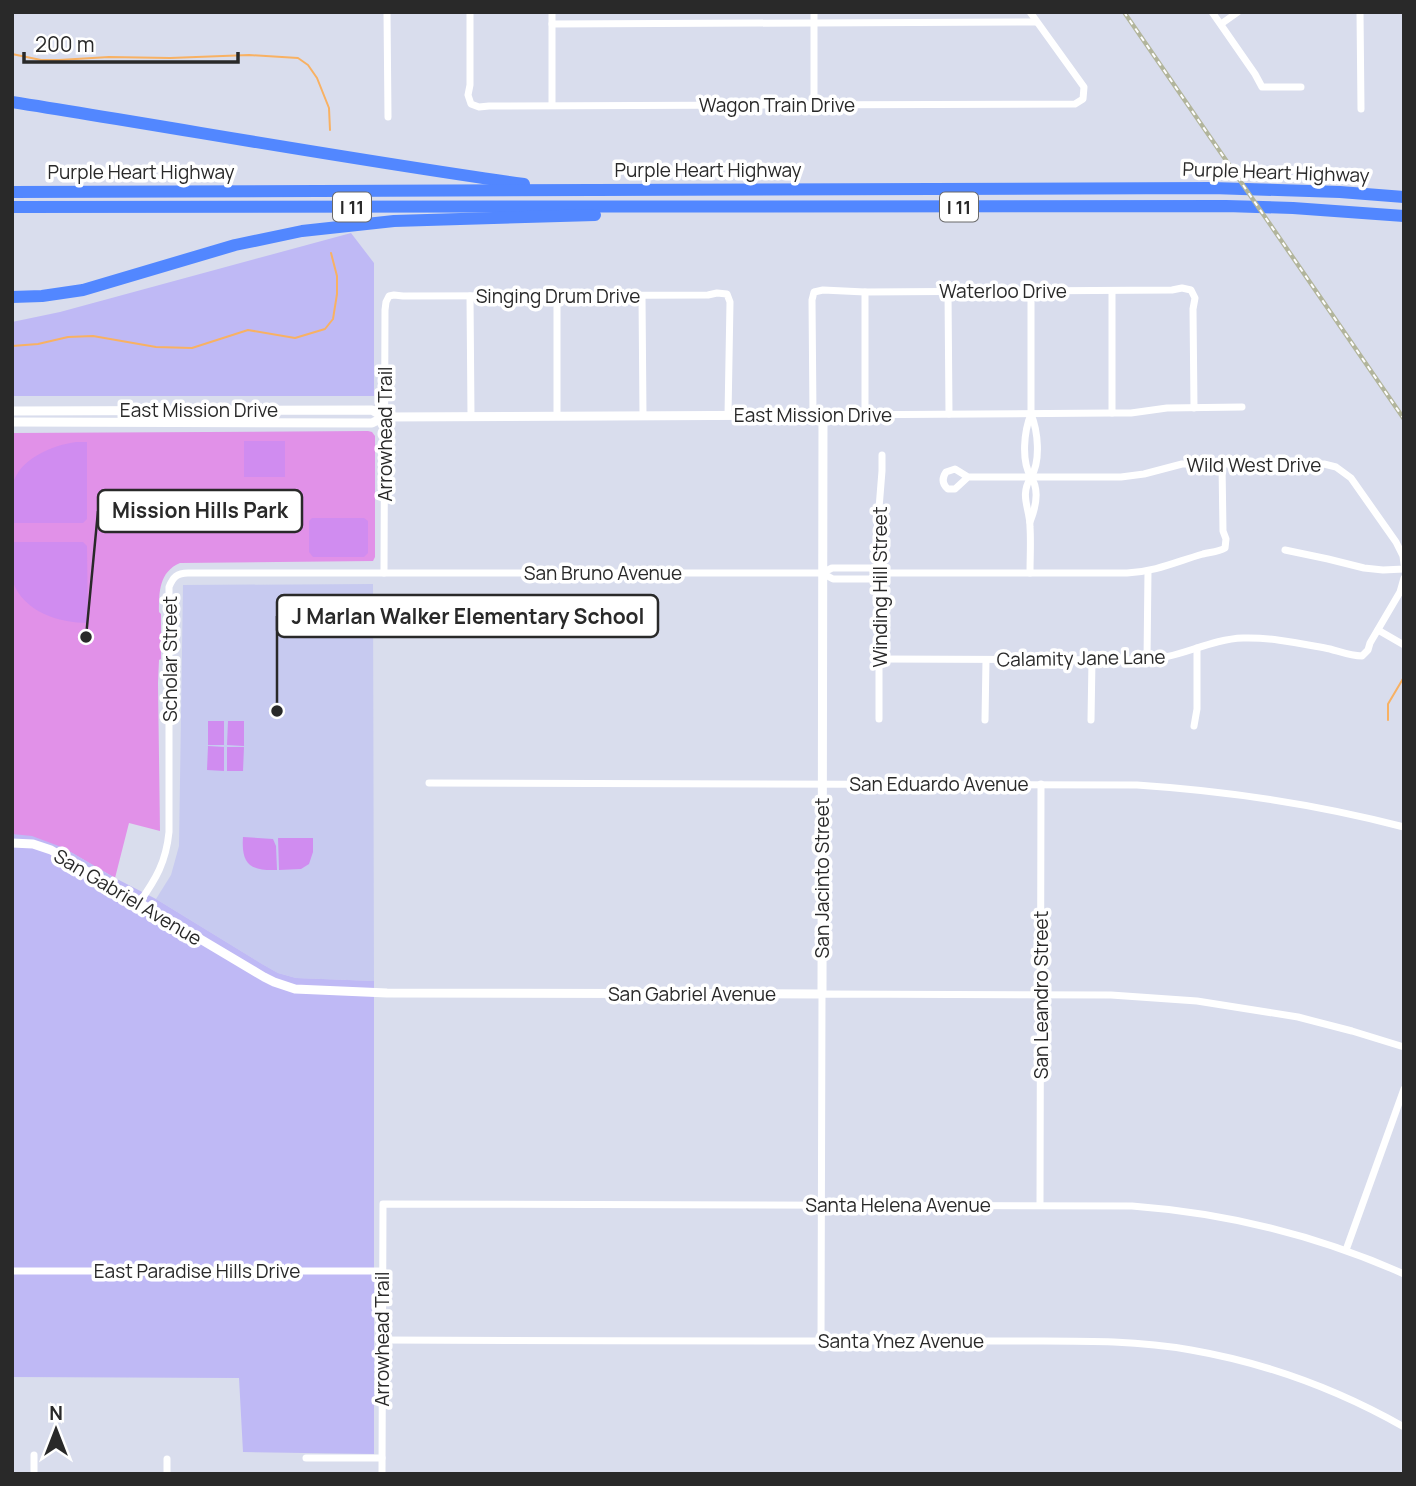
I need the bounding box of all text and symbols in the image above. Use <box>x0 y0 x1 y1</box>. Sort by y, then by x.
scale bar <box>24 21 238 65</box>
text: 200 m <box>35 30 95 58</box>
street label: Wagon Train Drive <box>699 92 855 118</box>
street label: Purple Heart Highway <box>1182 156 1370 188</box>
street label: Purple Heart Highway <box>615 157 801 183</box>
street label: Purple Heart Highway <box>48 159 234 185</box>
road number: I 11 <box>333 192 371 222</box>
road number: I 11 <box>940 192 978 222</box>
street label: Waterloo Drive <box>939 278 1067 304</box>
street label: Singing Drum Drive <box>476 283 640 309</box>
street label: Arrowhead Trail <box>372 366 398 502</box>
street label: East Mission Drive <box>120 397 278 423</box>
street label: East Mission Drive <box>734 402 892 428</box>
street label: Wild West Drive <box>1187 452 1321 478</box>
callout: Mission Hills Park <box>98 490 302 532</box>
text: Mission Hills Park <box>112 496 289 524</box>
street label: Winding Hill Street <box>867 506 893 668</box>
street label: San Bruno Avenue <box>524 560 682 586</box>
callout: J Marlan Walker Elementary School <box>277 595 658 637</box>
street label: Scholar Street <box>157 596 183 722</box>
text: J Marlan Walker Elementary School <box>291 602 645 630</box>
street label: Calamity Jane Lane <box>996 644 1166 672</box>
street label: San Eduardo Avenue <box>849 771 1029 797</box>
street label: San Jacinto Street <box>809 798 835 958</box>
street label: San Gabriel Avenue <box>49 843 207 951</box>
street label: San Leandro Street <box>1028 911 1054 1079</box>
street label: San Gabriel Avenue <box>608 981 776 1007</box>
street label: Santa Helena Avenue <box>805 1192 991 1218</box>
street label: East Paradise Hills Drive <box>94 1258 300 1284</box>
street label: Arrowhead Trail <box>369 1271 395 1407</box>
street label: Santa Ynez Avenue <box>818 1328 984 1354</box>
north arrow <box>21 1395 91 1465</box>
text: N <box>49 1400 63 1426</box>

